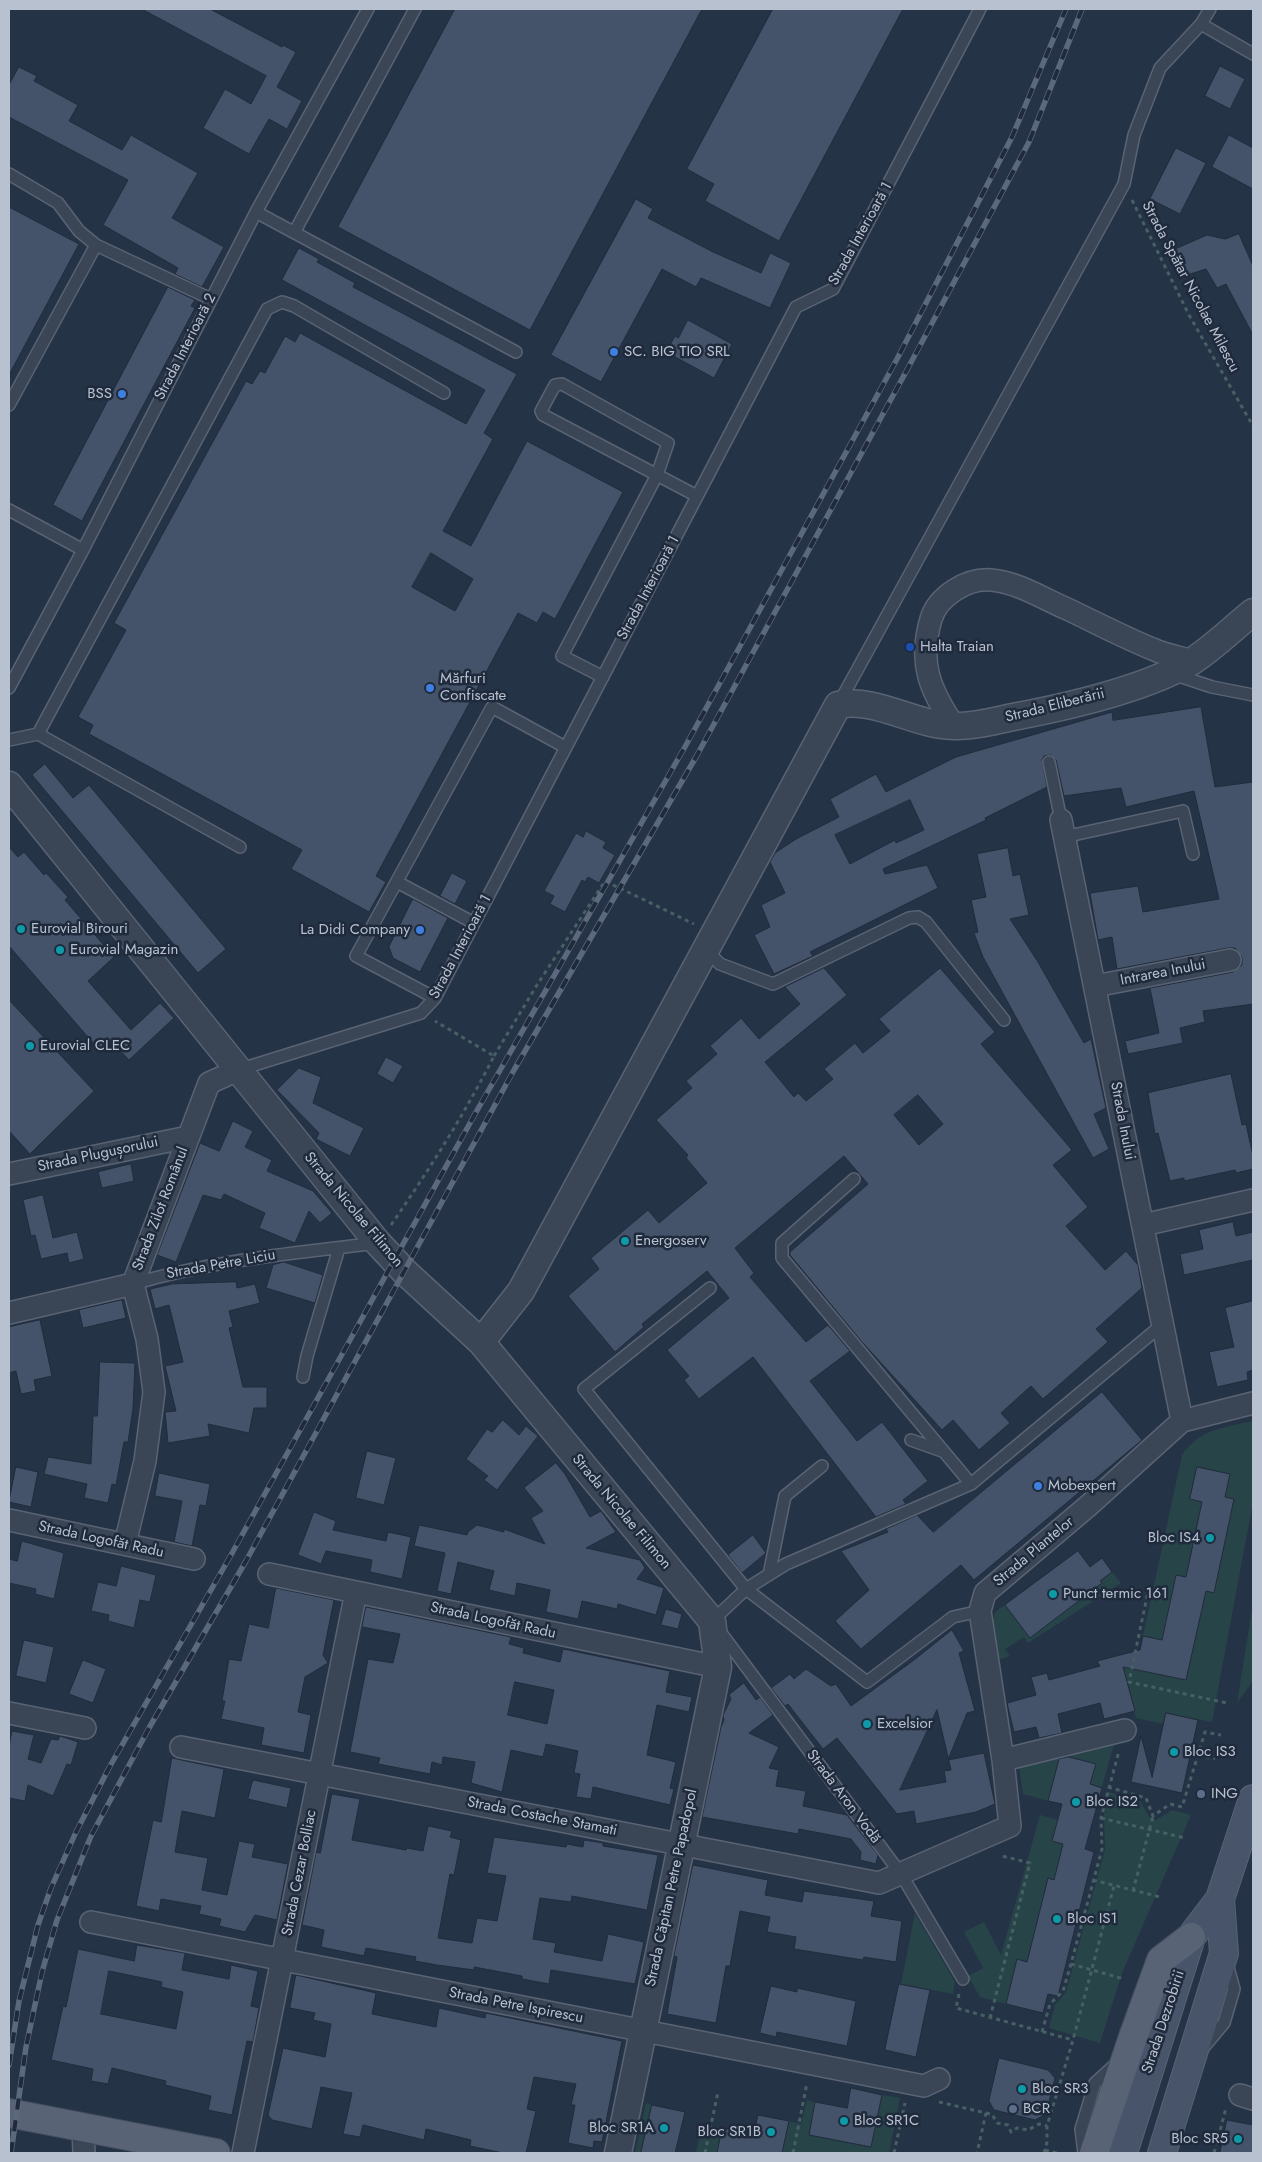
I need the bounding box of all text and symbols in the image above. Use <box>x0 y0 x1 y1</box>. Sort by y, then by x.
street label: Strada Interioară 1 <box>825 179 897 289</box>
street label: Strada Spătar Nicolae Milescu <box>1137 198 1243 376</box>
street label: Strada Interioară 2 <box>151 291 221 403</box>
place label: SC. BIG TIO SRL <box>624 343 730 361</box>
marker: SC. BIG TIO SRL <box>608 346 620 358</box>
place label: BSS <box>87 385 112 403</box>
marker: BSS <box>116 388 128 400</box>
street label: Strada Interioară 1 <box>614 533 684 643</box>
place label: Halta Traian <box>920 638 994 656</box>
marker: Halta Traian <box>904 641 916 653</box>
place label: Mărfuri Confiscate <box>440 670 506 705</box>
marker: Mărfuri Confiscate <box>424 682 436 694</box>
street label: Strada Eliberării <box>1003 685 1107 727</box>
street label: Strada Interioară 1 <box>426 892 496 1002</box>
place label: Eurovial Birouri <box>31 920 128 938</box>
place label: La Didi Company <box>300 921 410 939</box>
marker: Eurovial Birouri <box>15 923 27 935</box>
marker: La Didi Company <box>414 924 426 936</box>
place label: Eurovial Magazin <box>70 941 178 959</box>
marker: Eurovial Magazin <box>54 944 66 956</box>
street label: Intrarea Inului <box>1119 956 1207 990</box>
place label: Eurovial CLEC <box>40 1037 130 1055</box>
marker: Eurovial CLEC <box>24 1040 36 1052</box>
street label: Strada Inului <box>1106 1080 1138 1162</box>
street label: Strada Plugușorului <box>36 1133 160 1177</box>
street label: Strada Zilot Românul <box>129 1145 193 1273</box>
street label: Strada Nicolae Filimon <box>300 1149 406 1271</box>
place label: Energoserv <box>635 1232 706 1250</box>
marker: Energoserv <box>619 1235 631 1247</box>
street label: Strada Petre Liciu <box>165 1247 277 1283</box>
street label: Strada Nicolae Filimon <box>568 1451 674 1573</box>
place label: Mobexpert <box>1048 1477 1116 1495</box>
marker: Mobexpert <box>1032 1480 1044 1492</box>
street label: Strada Plantelor <box>990 1513 1078 1591</box>
street label: Strada Logofăt Radu <box>37 1518 165 1562</box>
place label: Bloc IS4 <box>1148 1529 1200 1547</box>
marker: Bloc IS4 <box>1204 1532 1216 1544</box>
place label: Punct termic 161 <box>1063 1585 1168 1603</box>
marker: Punct termic 161 <box>1047 1588 1059 1600</box>
street label: Strada Logofăt Radu <box>429 1599 557 1643</box>
place label: Excelsior <box>877 1715 933 1733</box>
marker: Excelsior <box>861 1718 873 1730</box>
place label: Bloc IS3 <box>1184 1743 1236 1761</box>
marker: Bloc IS3 <box>1168 1746 1180 1758</box>
street label: Strada Aron Vodă <box>802 1747 884 1847</box>
place label: ING <box>1211 1785 1238 1803</box>
street label: Strada Căpitan Petre Papadopol <box>642 1788 702 1988</box>
marker: ING <box>1195 1788 1207 1800</box>
place label: Bloc IS2 <box>1086 1793 1138 1811</box>
street label: Strada Costache Stamati <box>465 1794 619 1840</box>
marker: Bloc IS2 <box>1070 1796 1082 1808</box>
street label: Strada Cezar Bolliac <box>279 1809 321 1937</box>
place label: Bloc IS1 <box>1067 1910 1117 1928</box>
marker: Bloc IS1 <box>1051 1913 1063 1925</box>
street label: Strada Dezrobirii <box>1139 1968 1189 2076</box>
street label: Strada Petre Ispirescu <box>447 1984 585 2028</box>
place label: Bloc SR3 <box>1032 2080 1088 2098</box>
marker: Bloc SR3 <box>1016 2083 1028 2095</box>
place label: BCR <box>1023 2100 1050 2118</box>
marker: BCR <box>1007 2103 1019 2115</box>
place label: Bloc SR1C <box>854 2112 919 2130</box>
marker: Bloc SR1C <box>838 2115 850 2127</box>
place label: Bloc SR1A <box>589 2119 654 2137</box>
marker: Bloc SR1A <box>658 2122 670 2134</box>
place label: Bloc SR1B <box>698 2123 761 2141</box>
marker: Bloc SR1B <box>765 2126 777 2138</box>
place label: Bloc SR5 <box>1171 2130 1228 2148</box>
marker: Bloc SR5 <box>1232 2133 1244 2145</box>

